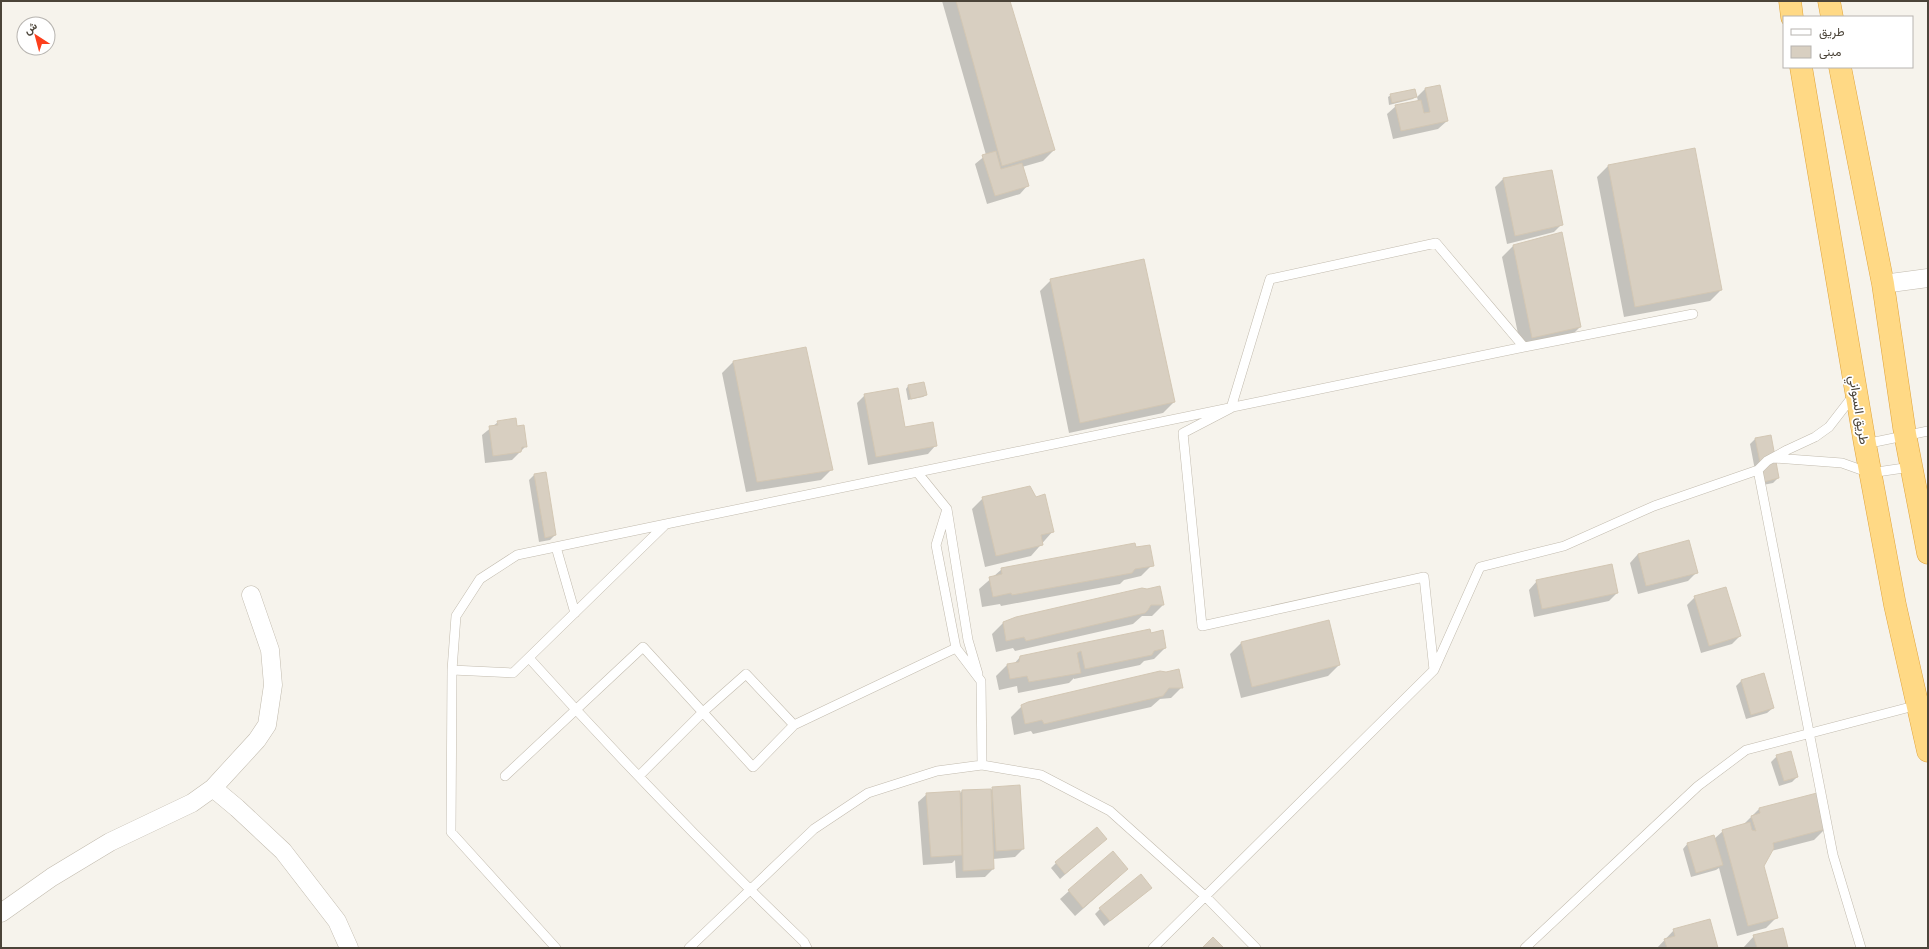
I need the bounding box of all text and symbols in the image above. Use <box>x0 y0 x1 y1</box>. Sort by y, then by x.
north arrow <box>16 16 56 56</box>
legend <box>1783 16 1913 68</box>
text: ش <box>21 19 40 37</box>
text: طريق <box>1819 25 1845 40</box>
text: مبنى <box>1819 45 1841 60</box>
street label: طريق السواني <box>1843 374 1872 446</box>

